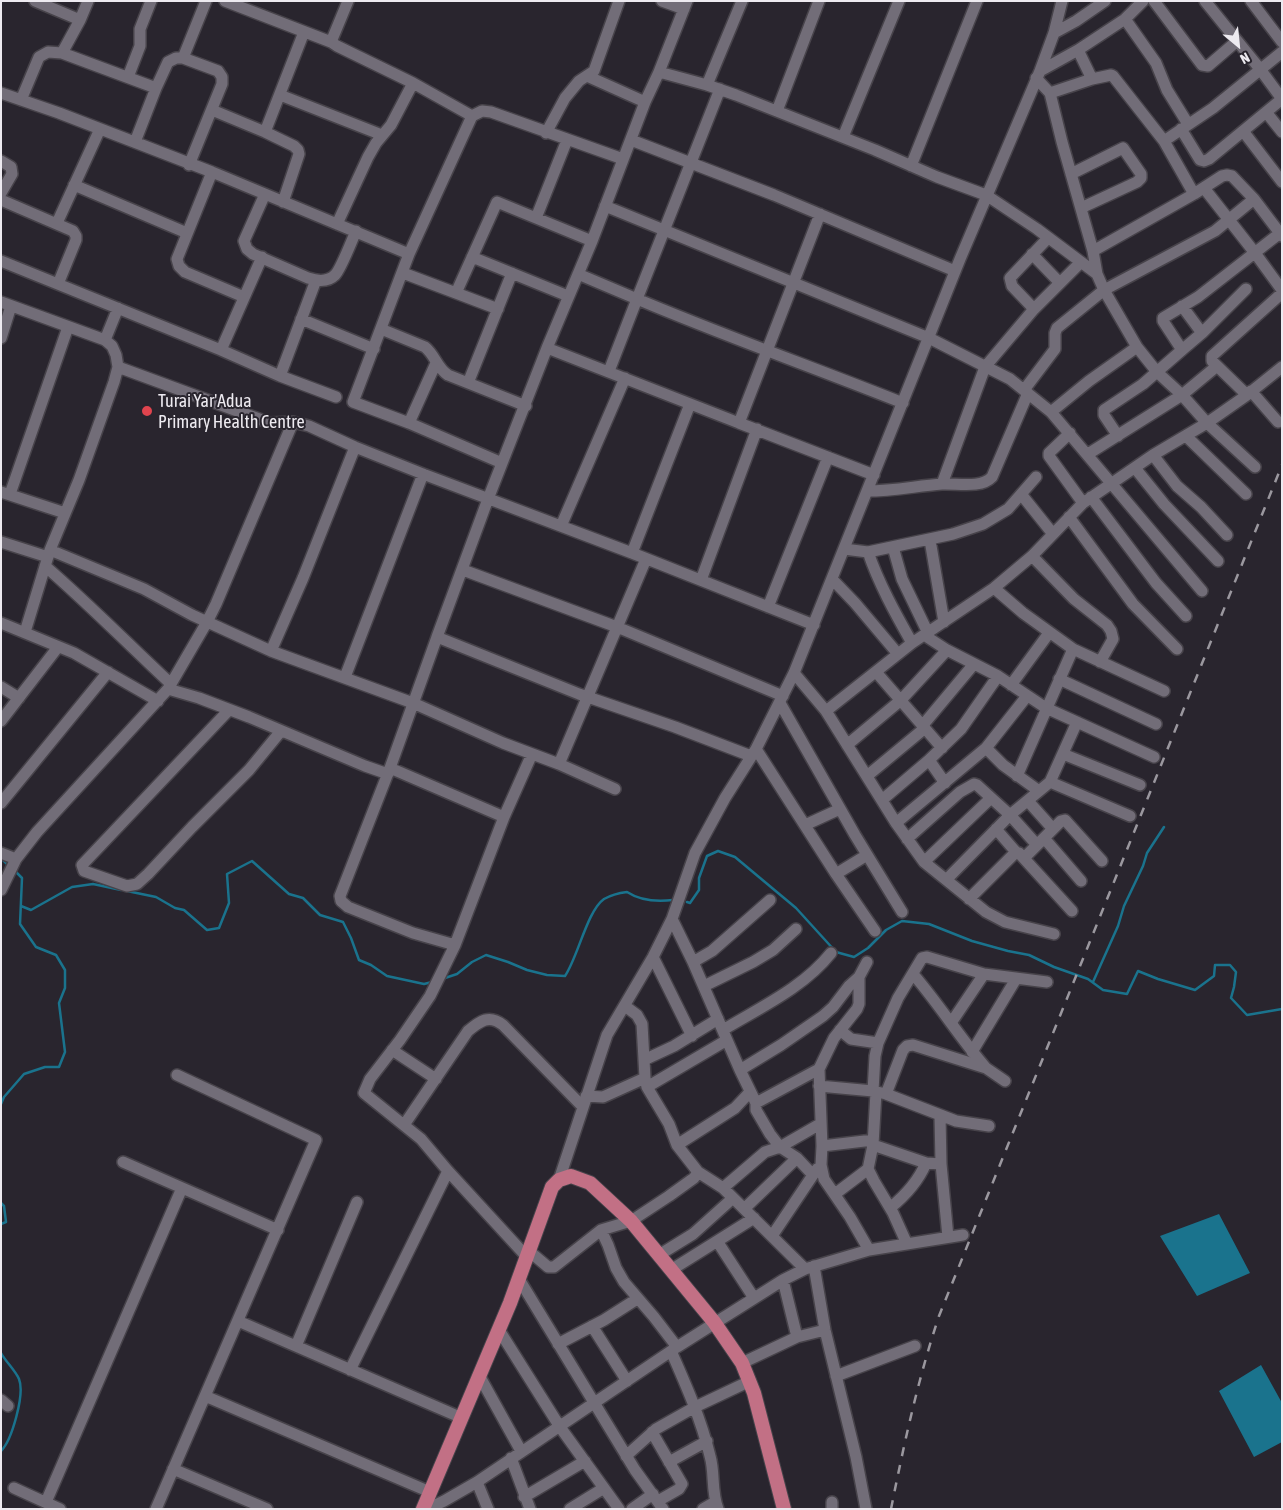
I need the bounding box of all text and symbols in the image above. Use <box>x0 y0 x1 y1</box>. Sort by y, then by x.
north arrow <box>1213 20 1263 70</box>
text: N <box>1238 49 1252 67</box>
place label: Turai Yar'Adua Primary Health Centre <box>158 390 305 432</box>
marker: Turai Yar'Adua Primary Health Centre <box>140 404 154 418</box>

